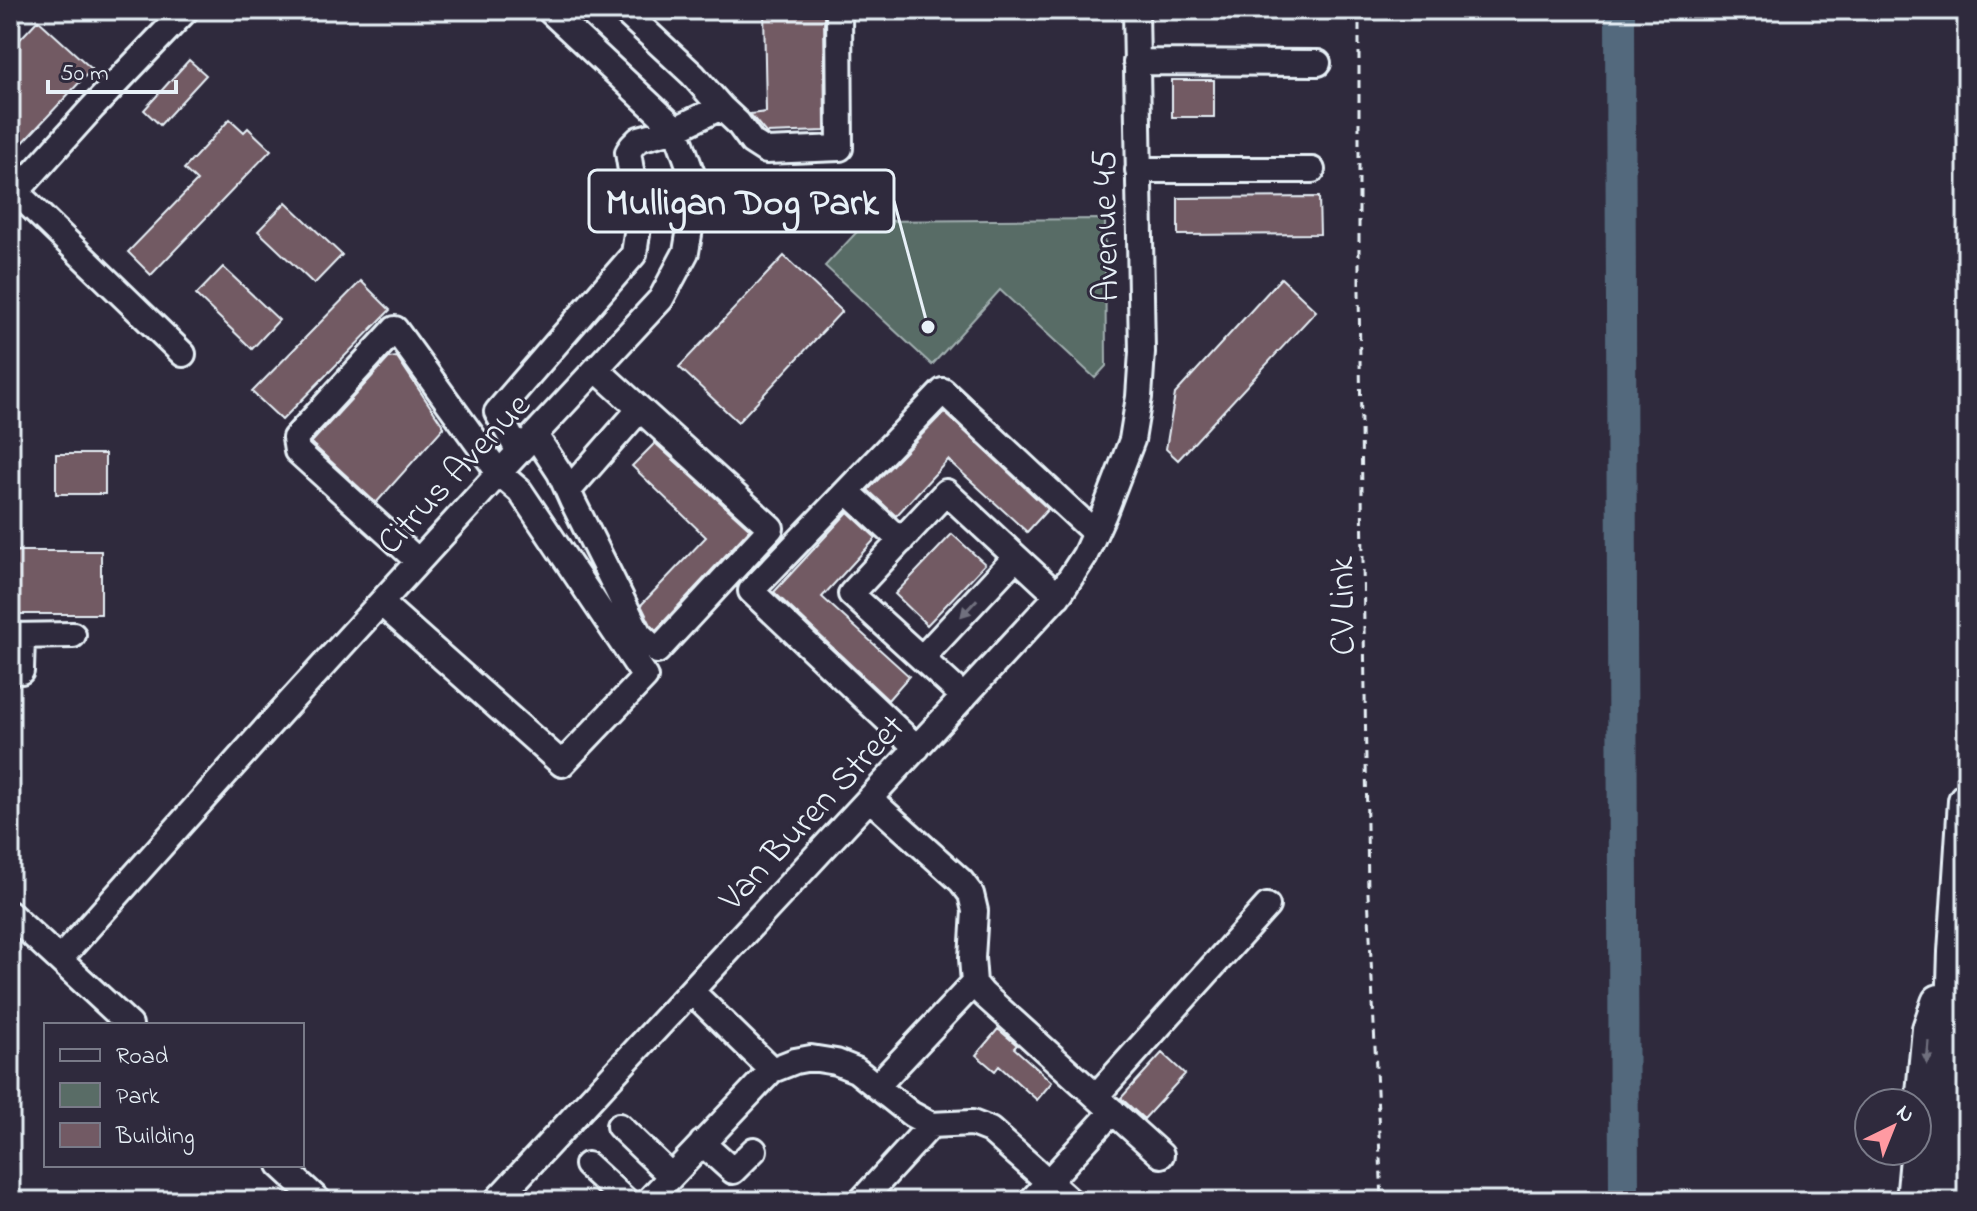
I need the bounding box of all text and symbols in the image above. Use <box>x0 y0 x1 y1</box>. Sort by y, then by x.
scale bar <box>48 44 176 94</box>
text: 50 m <box>60 57 109 92</box>
street label: Avenue 45 <box>1080 149 1135 302</box>
callout: Mulligan Dog Park <box>589 170 894 232</box>
text: Mulligan Dog Park <box>605 177 880 233</box>
street label: Citrus Avenue <box>366 381 545 568</box>
street label: CV Link <box>1317 556 1372 656</box>
one-way arrow <box>961 598 979 617</box>
street label: Van Buren Street <box>707 704 919 925</box>
legend <box>44 1023 304 1167</box>
text: Road <box>116 1040 169 1075</box>
one-way arrow <box>1922 1041 1935 1066</box>
text: Park <box>116 1080 160 1115</box>
north arrow <box>1853 1087 1933 1167</box>
text: N <box>1888 1098 1921 1131</box>
text: Building <box>115 1120 195 1155</box>

